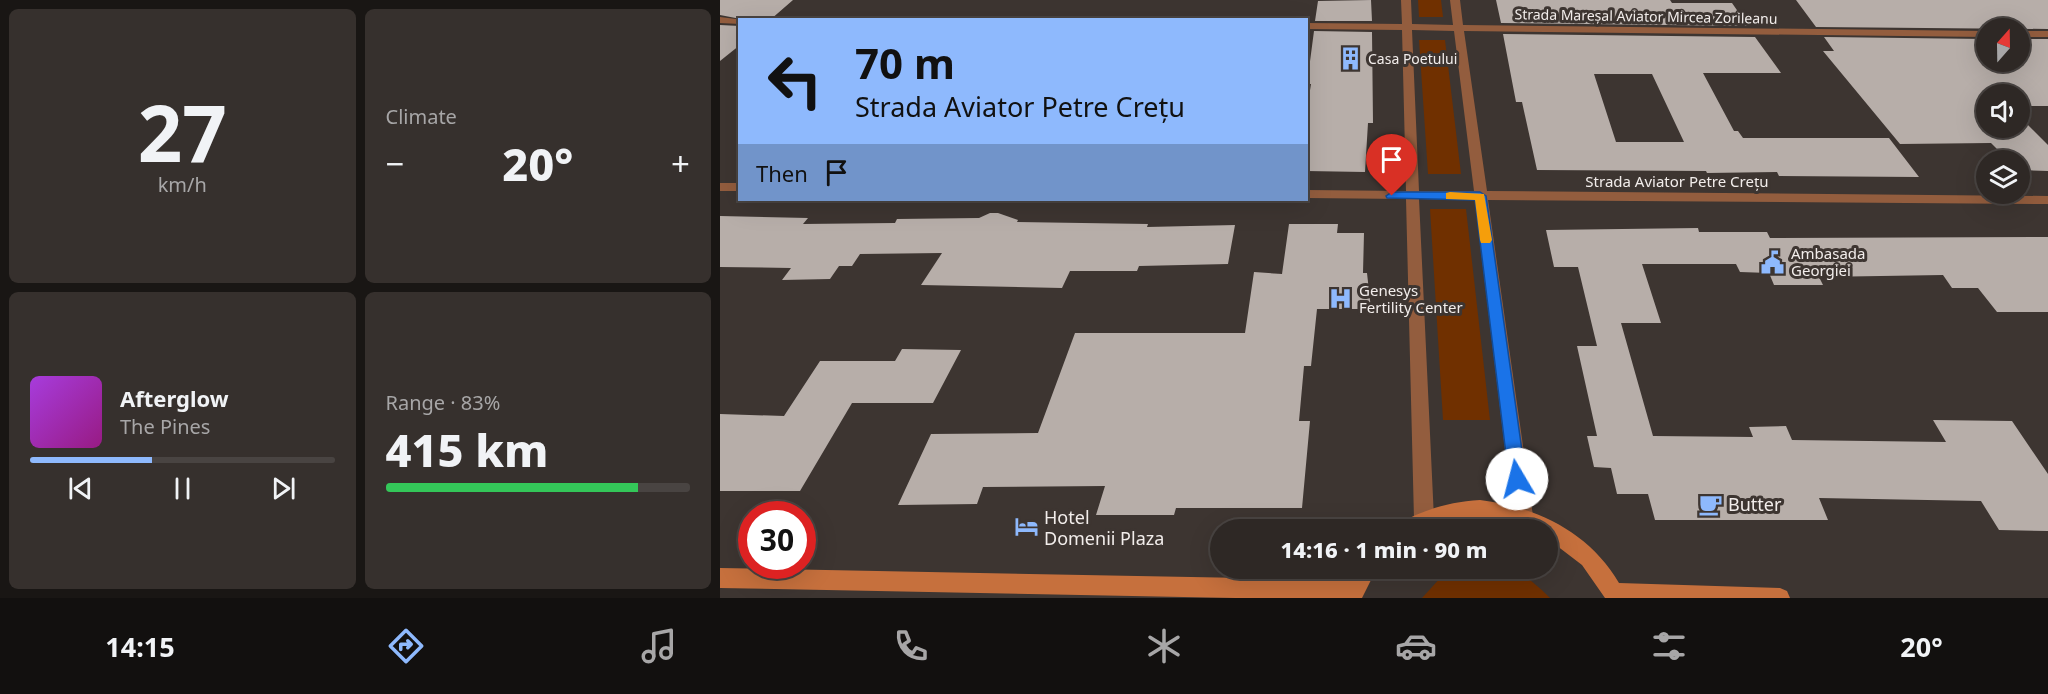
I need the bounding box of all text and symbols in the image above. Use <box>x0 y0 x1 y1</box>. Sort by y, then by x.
street label: Strada Mareșal Aviator Mircea Zorileanu <box>1514 4 1778 28</box>
north arrow <box>1976 18 2030 72</box>
map controls <box>1976 18 2030 204</box>
text: 70 m <box>855 34 955 91</box>
icon: left <box>756 42 834 120</box>
building icon: Casa Poetului <box>1337 45 1363 71</box>
place label: Casa Poetului <box>1368 49 1457 68</box>
text: 27 <box>138 79 227 185</box>
button: sound <box>1976 84 2030 138</box>
text: Strada Aviator Petre Crețu <box>855 88 1185 125</box>
text: Climate <box>386 103 457 130</box>
text: 20° <box>502 133 573 194</box>
pin <box>1366 134 1417 196</box>
text: − <box>386 141 404 186</box>
text: + <box>671 141 690 186</box>
icon: arrive <box>1375 143 1408 176</box>
button: layers <box>1976 150 2030 204</box>
icon: arrive <box>820 156 853 189</box>
text: Then <box>756 158 808 188</box>
text: km/h <box>158 171 207 198</box>
street label: Strada Aviator Petre Crețu <box>1585 171 1769 191</box>
place label: Ambasada Georgiei <box>1791 243 1866 280</box>
public building icon: Ambasada Georgiei <box>1760 249 1786 275</box>
place label: Genesys Fertility Center <box>1359 280 1463 317</box>
hospital icon: Genesys Fertility Center <box>1328 286 1354 312</box>
text: Afterglow <box>120 383 229 413</box>
text: Range · 83% <box>386 389 500 416</box>
text: The Pines <box>120 413 210 440</box>
text: 415 km <box>386 419 548 480</box>
position arrow <box>1485 447 1549 511</box>
icon: previous <box>64 472 97 505</box>
icon: pause <box>166 472 199 505</box>
icon: next <box>267 472 300 505</box>
cafe icon: Butter <box>1697 491 1723 517</box>
place label: Butter <box>1728 492 1782 516</box>
speed limit sign: 30 <box>738 501 816 579</box>
place label: Hotel Domenii Plaza <box>1044 505 1164 550</box>
hotel icon: Hotel Domenii Plaza <box>1013 514 1039 540</box>
text: 14:16 · 1 min · 90 m <box>1281 534 1487 564</box>
icon: directions <box>385 625 427 667</box>
icon: music <box>638 625 680 667</box>
icon: phone <box>890 625 932 667</box>
icon: climate <box>1143 625 1185 667</box>
icon: car <box>1395 625 1437 667</box>
icon: filters <box>1648 625 1690 667</box>
text: 14:15 <box>105 628 175 665</box>
text: 20° <box>1900 628 1943 665</box>

